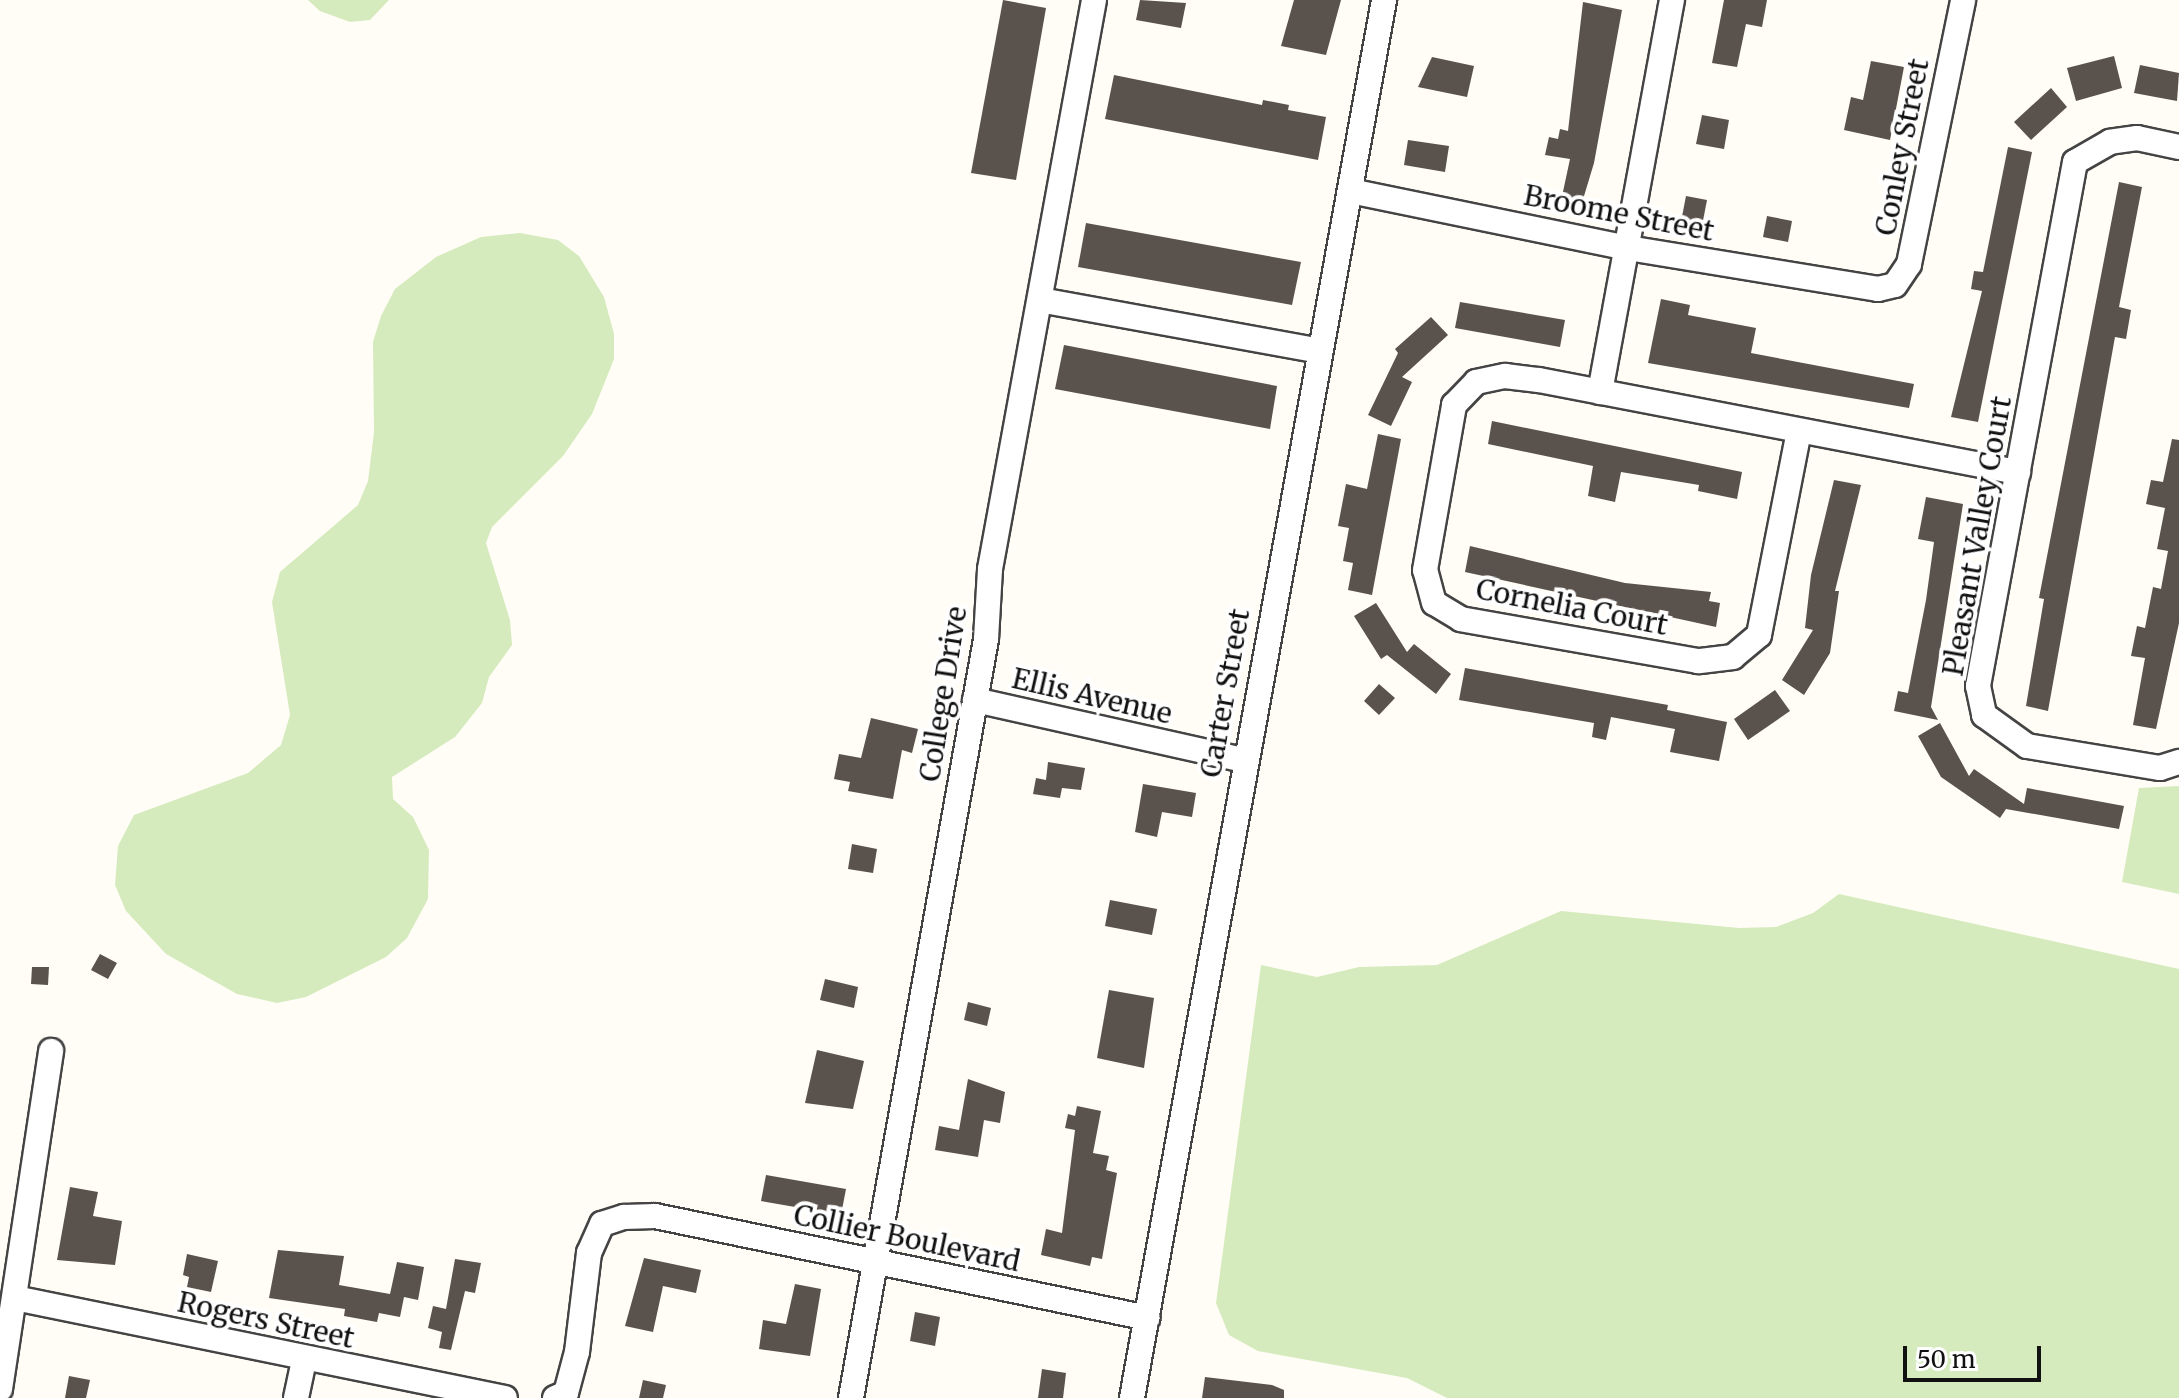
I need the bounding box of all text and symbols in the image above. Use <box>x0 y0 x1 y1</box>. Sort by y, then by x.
street label: Conley Street <box>1868 56 1936 238</box>
street label: Broome Street <box>1521 178 1717 248</box>
street label: Pleasant Valley Court <box>1936 394 2018 678</box>
street label: Cornelia Court <box>1473 572 1671 642</box>
street label: College Drive <box>913 604 973 784</box>
street label: Carter Street <box>1194 606 1256 780</box>
street label: Ellis Avenue <box>1009 661 1175 731</box>
street label: Collier Boulevard <box>791 1198 1023 1278</box>
street label: Rogers Street <box>175 1285 357 1355</box>
scale bar <box>1907 1330 2045 1380</box>
text: 50 m <box>1917 1344 1976 1375</box>

